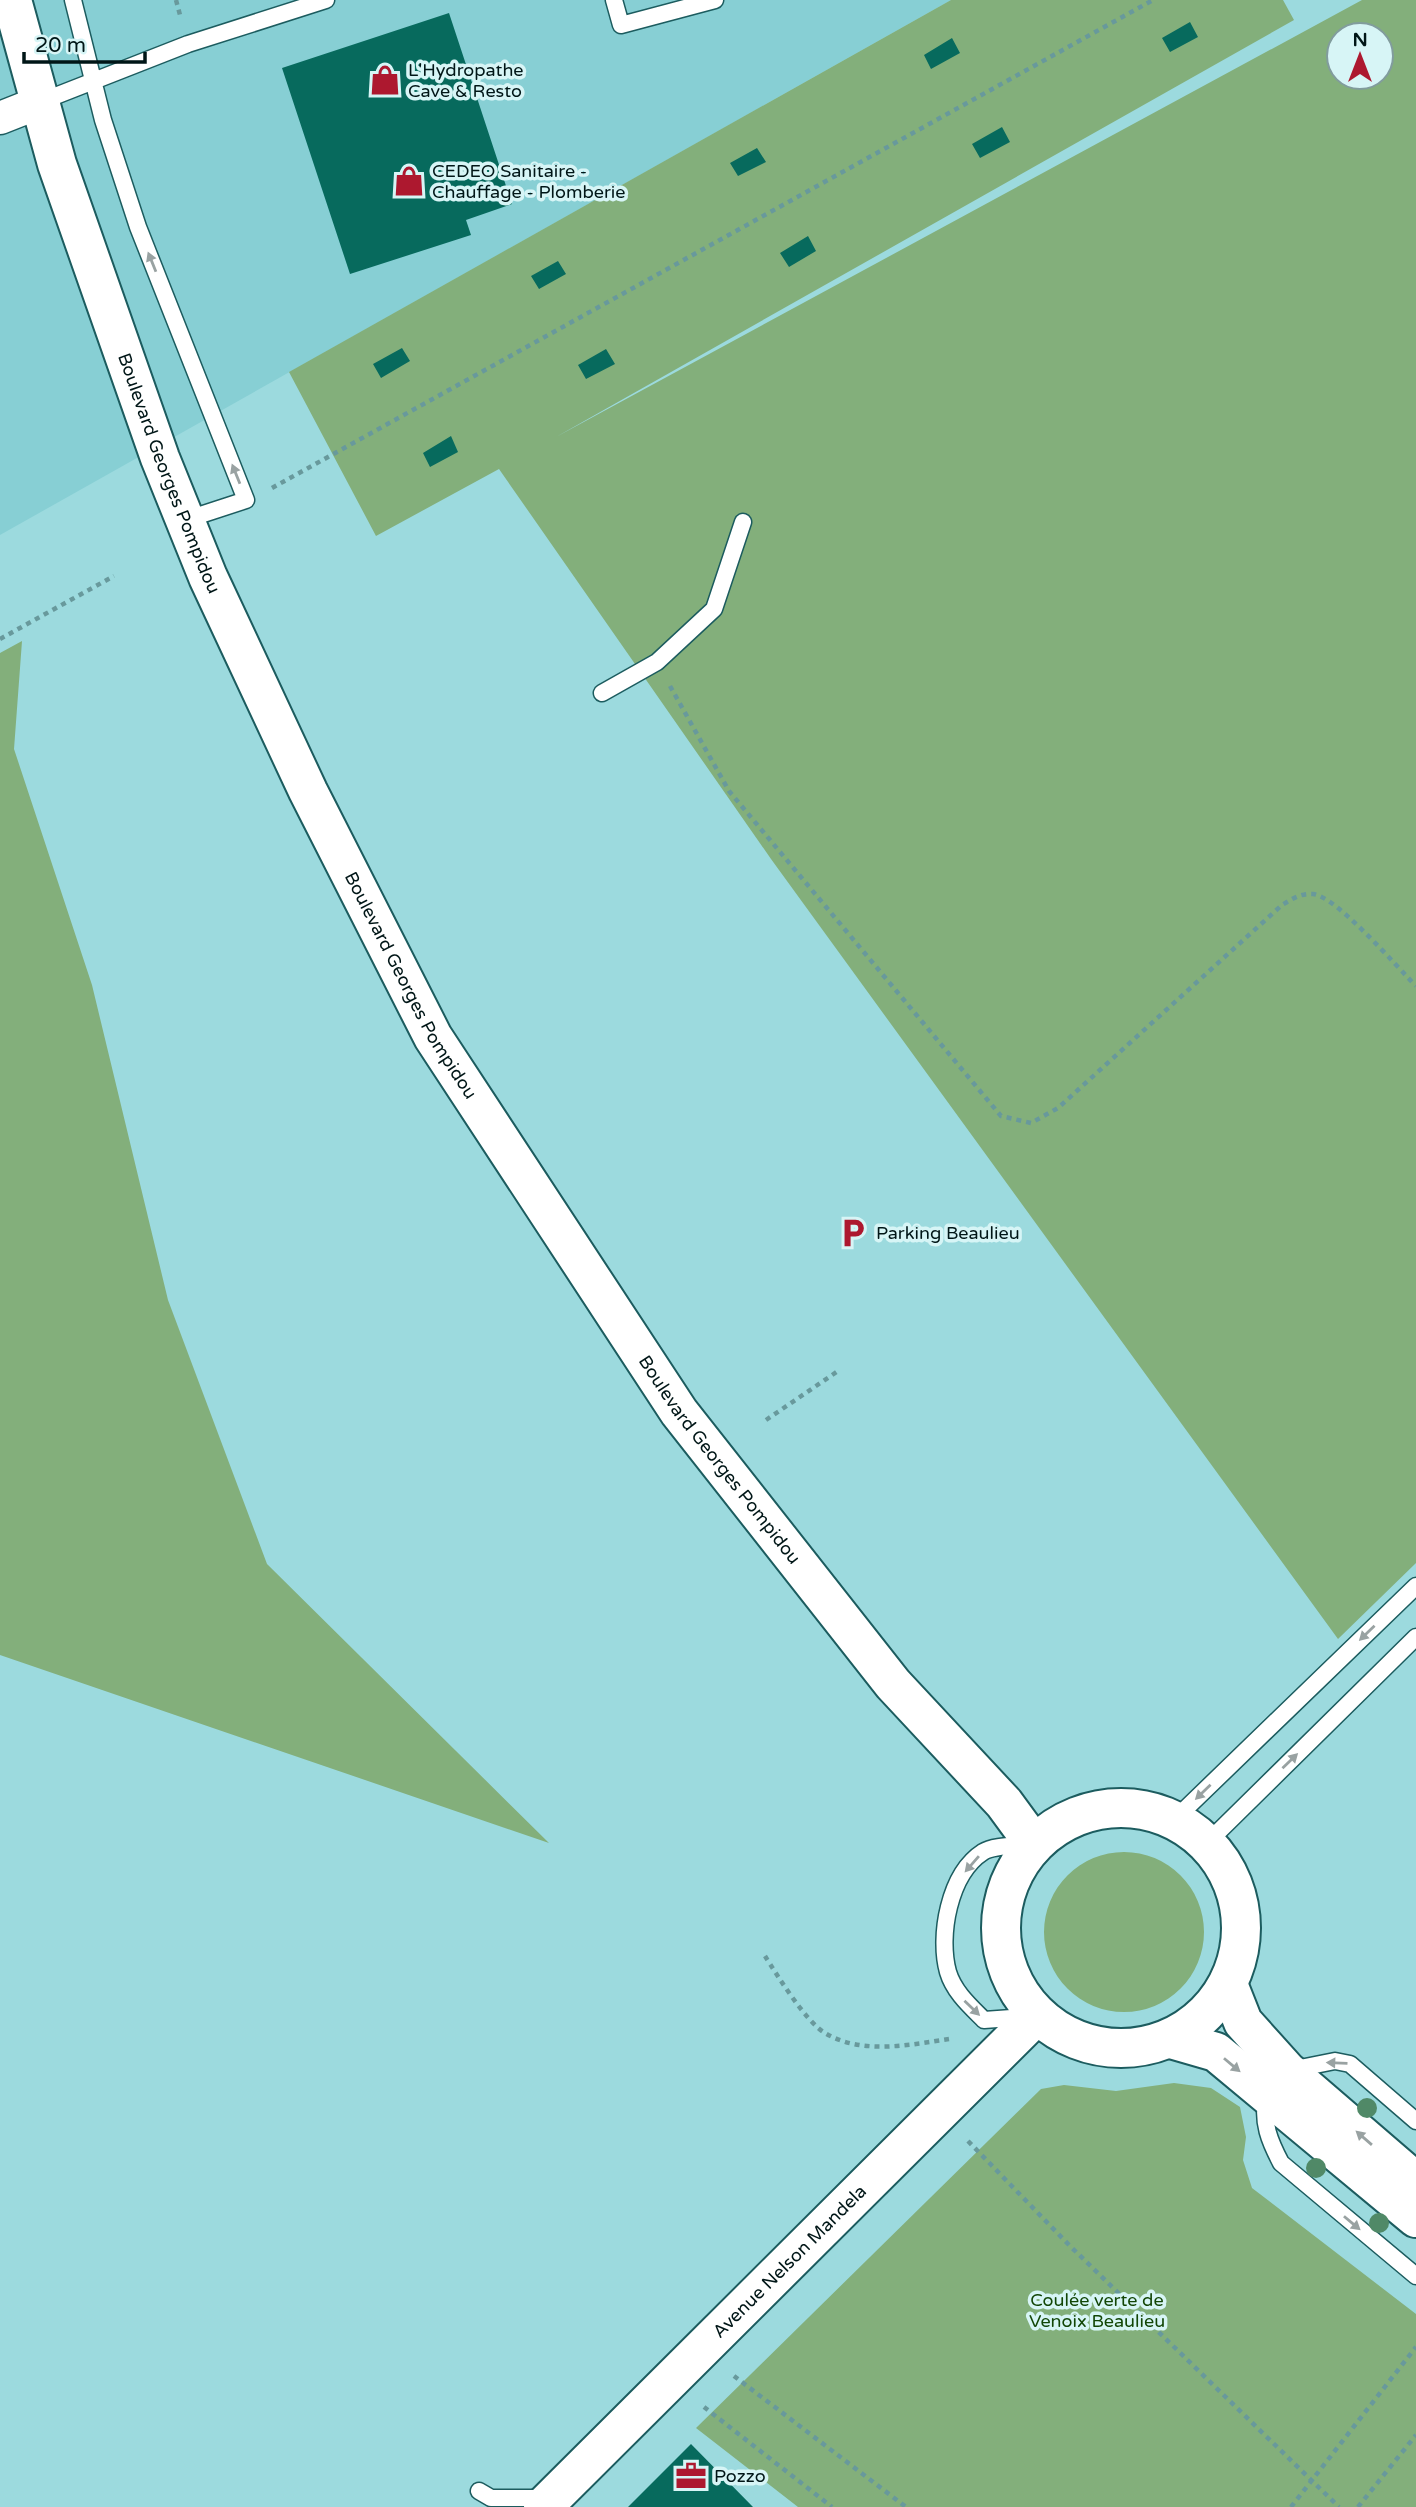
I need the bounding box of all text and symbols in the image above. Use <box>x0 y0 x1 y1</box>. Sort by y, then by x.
scale bar <box>24 21 145 65</box>
north arrow <box>1325 21 1395 91</box>
text: N <box>1352 29 1368 51</box>
text: 20 m <box>35 33 86 58</box>
place label: L'Hydropathe Cave & Resto <box>408 59 524 102</box>
shop icon: L'Hydropathe Cave & Resto <box>368 63 402 97</box>
place label: CEDEO Sanitaire - Chauffage - Plomberie <box>432 160 626 203</box>
shop icon: CEDEO Sanitaire - Chauffage - Plomberie <box>392 164 426 198</box>
one-way arrow <box>147 252 158 273</box>
street label: Boulevard Georges Pompidou <box>113 350 225 597</box>
one-way arrow <box>230 463 241 484</box>
street label: Boulevard Georges Pompidou <box>340 868 482 1103</box>
parking icon: Parking Beaulieu <box>836 1216 870 1250</box>
place label: Parking Beaulieu <box>876 1222 1020 1244</box>
street label: Boulevard Georges Pompidou <box>634 1351 805 1568</box>
one-way arrow <box>1359 1625 1376 1641</box>
one-way arrow <box>1281 1754 1298 1770</box>
one-way arrow <box>1195 1783 1212 1800</box>
one-way arrow <box>965 1856 980 1873</box>
one-way arrow <box>963 2000 980 2016</box>
one-way arrow <box>1223 2057 1241 2073</box>
one-way arrow <box>1326 2058 1348 2069</box>
one-way arrow <box>1355 2130 1373 2146</box>
street label: Avenue Nelson Mandela <box>708 2180 871 2343</box>
one-way arrow <box>1343 2215 1361 2231</box>
park label: Coulée verte de Venoix Beaulieu <box>1029 2289 1165 2332</box>
office icon: Pozzo <box>674 2459 708 2493</box>
place label: Pozzo <box>714 2465 766 2487</box>

